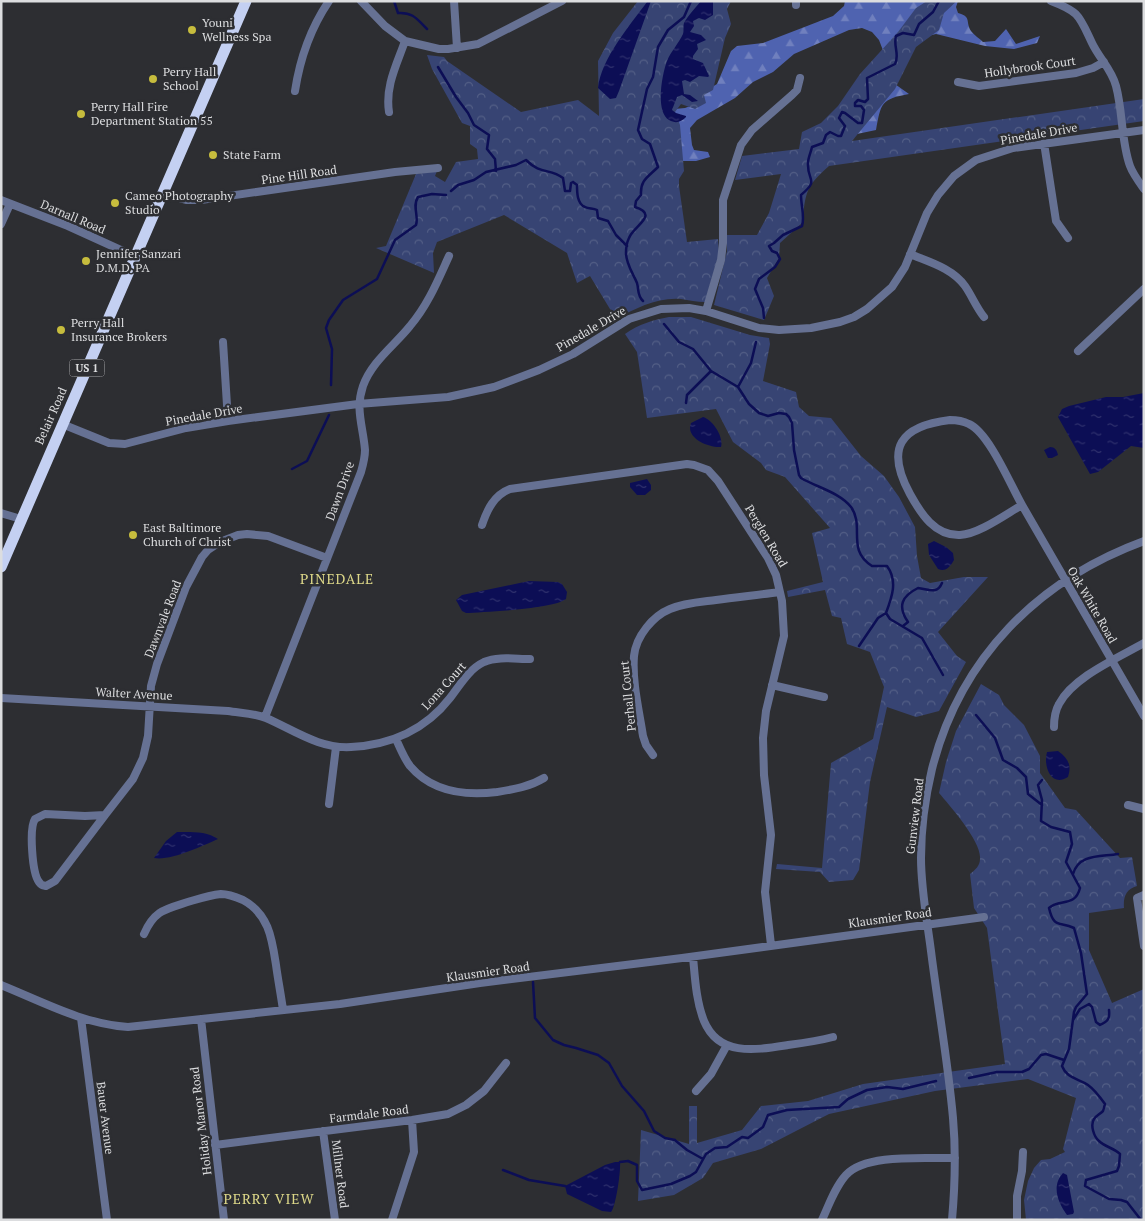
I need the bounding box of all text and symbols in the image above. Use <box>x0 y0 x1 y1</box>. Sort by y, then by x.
place label: Youni Wellness Spa <box>202 15 271 44</box>
marker: Youni Wellness Spa <box>186 24 198 36</box>
street label: Hollybrook Court <box>983 53 1077 80</box>
place label: Perry Hall School <box>163 64 217 93</box>
marker: Perry Hall School <box>147 73 159 85</box>
place label: Perry Hall Fire Department Station 55 <box>91 99 213 128</box>
marker: Perry Hall Fire Department Station 55 <box>75 108 87 120</box>
street label: Pinedale Drive <box>999 119 1079 148</box>
place label: State Farm <box>223 147 282 162</box>
marker: State Farm <box>207 149 219 161</box>
street label: Pine Hill Road <box>260 162 338 187</box>
place label: Cameo Photography Studio <box>125 188 234 217</box>
street label: Darnall Road <box>38 196 108 237</box>
marker: Cameo Photography Studio <box>109 197 121 209</box>
place label: Jennifer Sanzari D.M.D. PA <box>96 246 182 275</box>
marker: Jennifer Sanzari D.M.D. PA <box>80 255 92 267</box>
street label: Pinedale Drive <box>553 303 628 355</box>
place label: Perry Hall Insurance Brokers <box>71 315 167 344</box>
marker: Perry Hall Insurance Brokers <box>55 324 67 336</box>
road number: US 1 <box>70 359 104 376</box>
street label: Belair Road <box>31 385 70 447</box>
street label: Pinedale Drive <box>164 400 244 429</box>
street label: Dawn Drive <box>322 459 357 523</box>
street label: Perglen Road <box>742 502 791 570</box>
place label: East Baltimore Church of Christ <box>143 520 232 549</box>
marker: East Baltimore Church of Christ <box>127 529 139 541</box>
street label: Oak White Road <box>1064 564 1121 646</box>
district label: PINEDALE <box>300 569 374 588</box>
street label: Dawnvale Road <box>141 578 184 660</box>
street label: Lona Court <box>418 658 469 713</box>
street label: Perhall Court <box>616 660 639 732</box>
street label: Walter Avenue <box>95 684 173 703</box>
street label: Gunview Road <box>902 777 927 855</box>
street label: Klausmier Road <box>847 904 933 931</box>
street label: Klausmier Road <box>445 958 531 985</box>
street label: Holiday Manor Road <box>186 1066 215 1176</box>
street label: Bauer Avenue <box>94 1081 117 1155</box>
street label: Farmdale Road <box>329 1101 410 1126</box>
street label: Millner Road <box>329 1139 352 1209</box>
district label: PERRY VIEW <box>223 1189 315 1208</box>

